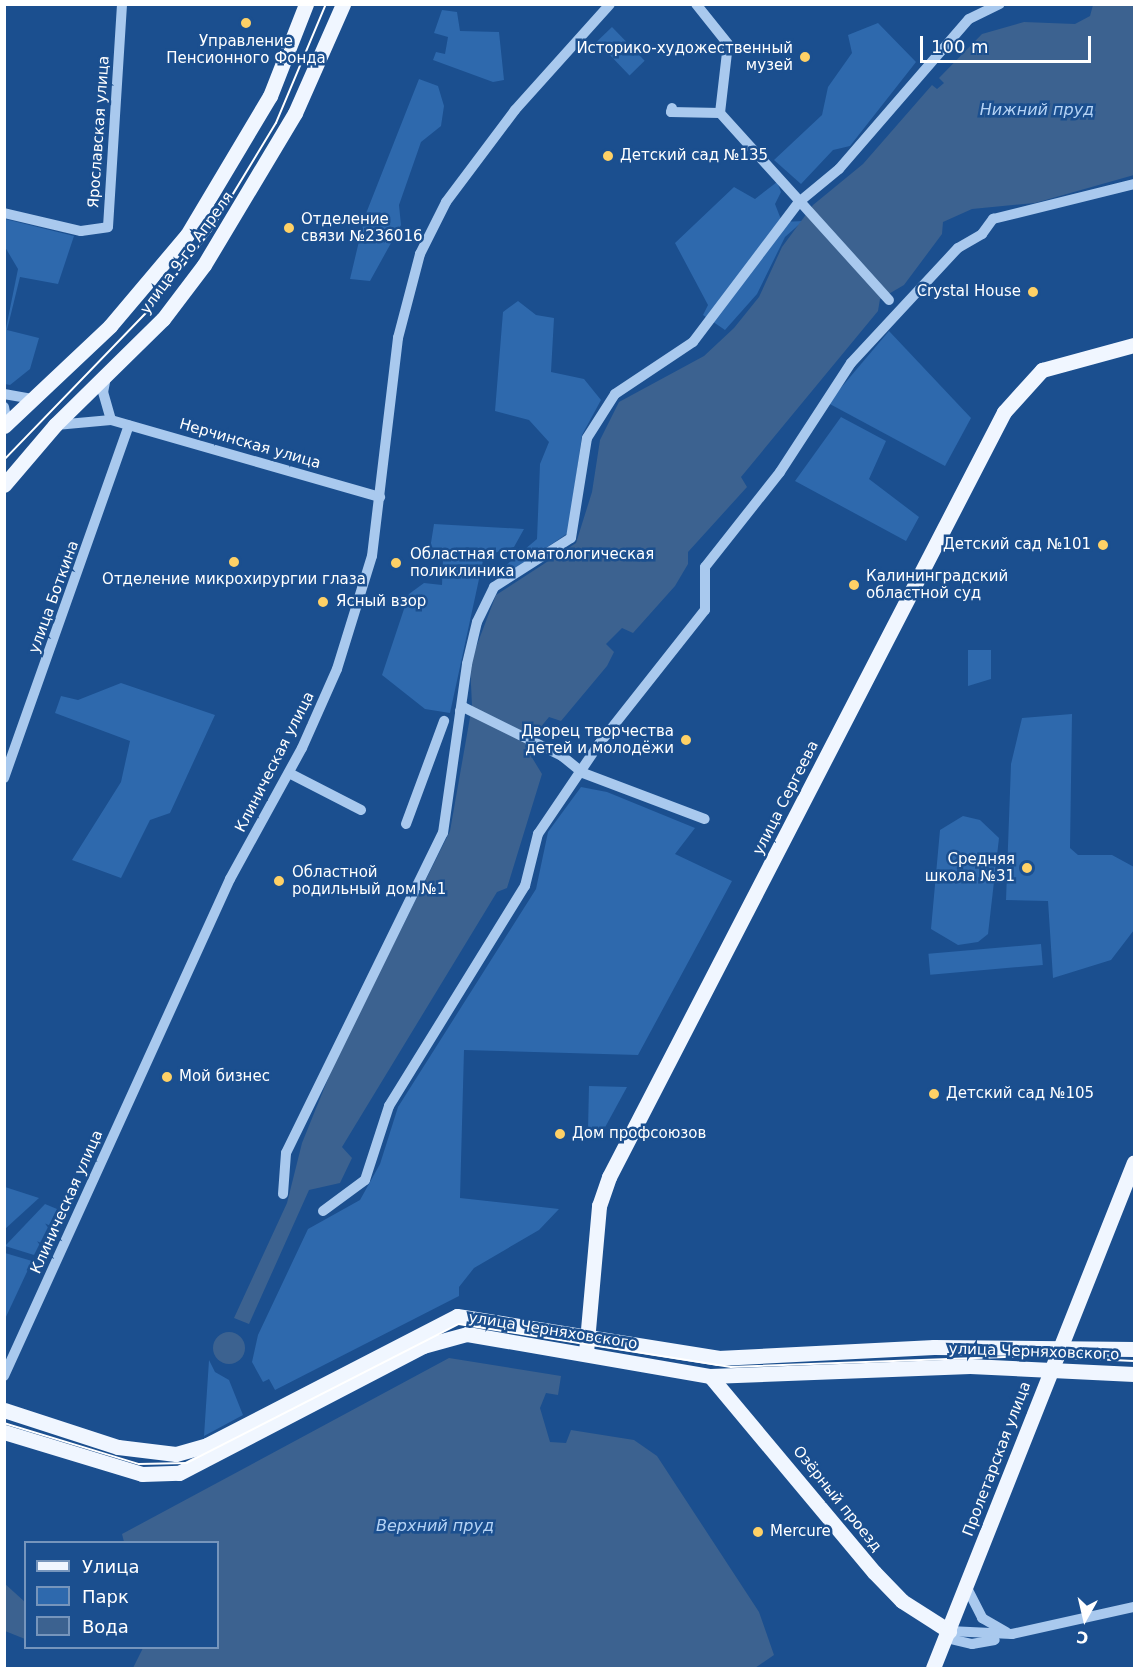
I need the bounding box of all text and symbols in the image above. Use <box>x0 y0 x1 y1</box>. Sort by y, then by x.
marker: Управление Пенсионного Фонда <box>239 16 253 30</box>
scale bar <box>923 24 1094 62</box>
place label: Управление Пенсионного Фонда <box>166 32 326 67</box>
text: 100 m <box>931 36 989 57</box>
place label: Историко-художественный музей <box>576 39 793 74</box>
marker: Историко-художественный музей <box>798 50 812 64</box>
street label: Ярославская улица <box>85 55 113 209</box>
water label: Нижний пруд <box>980 100 1094 120</box>
place label: Детский сад №135 <box>620 147 768 165</box>
marker: Детский сад №135 <box>601 149 615 163</box>
street label: улица 9-го Апреля <box>137 188 237 318</box>
place label: Отделение связи №236016 <box>301 210 422 245</box>
marker: Отделение связи №236016 <box>282 221 296 235</box>
place label: Crystal House <box>917 283 1021 301</box>
marker: Crystal House <box>1026 285 1040 299</box>
street label: Нерчинская улица <box>177 415 323 473</box>
place label: Детский сад №101 <box>943 536 1091 554</box>
street label: улица Боткина <box>25 538 83 656</box>
marker: Детский сад №101 <box>1096 538 1110 552</box>
place label: Областная стоматологическая поликлиника <box>410 545 654 580</box>
marker: Областная стоматологическая поликлиника <box>387 554 405 572</box>
marker: Отделение микрохирургии глаза <box>227 555 241 569</box>
place label: Калининградский областной суд <box>866 567 1008 602</box>
place label: Отделение микрохирургии глаза <box>102 571 366 589</box>
marker: Калининградский областной суд <box>847 578 861 592</box>
marker: Ясный взор <box>314 593 332 611</box>
place label: Ясный взор <box>336 593 426 611</box>
street label: Клиническая улица <box>232 689 318 835</box>
place label: Дворец творчества детей и молодёжи <box>521 722 674 757</box>
marker: Дворец творчества детей и молодёжи <box>679 733 693 747</box>
street label: улица Сергеева <box>749 738 823 858</box>
place label: Средняя школа №31 <box>925 850 1015 885</box>
marker: Средняя школа №31 <box>1020 861 1034 875</box>
place label: Областной родильный дом №1 <box>292 863 446 898</box>
marker: Областной родильный дом №1 <box>270 872 288 890</box>
place label: Мой бизнес <box>179 1068 270 1086</box>
marker: Мой бизнес <box>160 1070 174 1084</box>
place label: Детский сад №105 <box>946 1085 1094 1103</box>
marker: Детский сад №105 <box>927 1087 941 1101</box>
place label: Дом профсоюзов <box>572 1125 706 1143</box>
street label: Клиническая улица <box>27 1127 107 1277</box>
marker: Дом профсоюзов <box>553 1127 567 1141</box>
street label: улица Черняховского <box>467 1309 639 1353</box>
street label: улица Черняховского <box>948 1340 1120 1364</box>
street label: Пролетарская улица <box>959 1379 1035 1539</box>
street label: Озёрный проезд <box>789 1443 885 1555</box>
water label: Верхний пруд <box>376 1516 494 1536</box>
place label: Mercure <box>770 1523 831 1541</box>
marker: Mercure <box>751 1525 765 1539</box>
legend <box>24 1541 219 1649</box>
text: Улица <box>82 1556 139 1577</box>
text: Парк <box>82 1586 129 1607</box>
north arrow <box>1055 1589 1115 1649</box>
text: Вода <box>82 1616 129 1637</box>
text: С <box>1075 1627 1090 1648</box>

